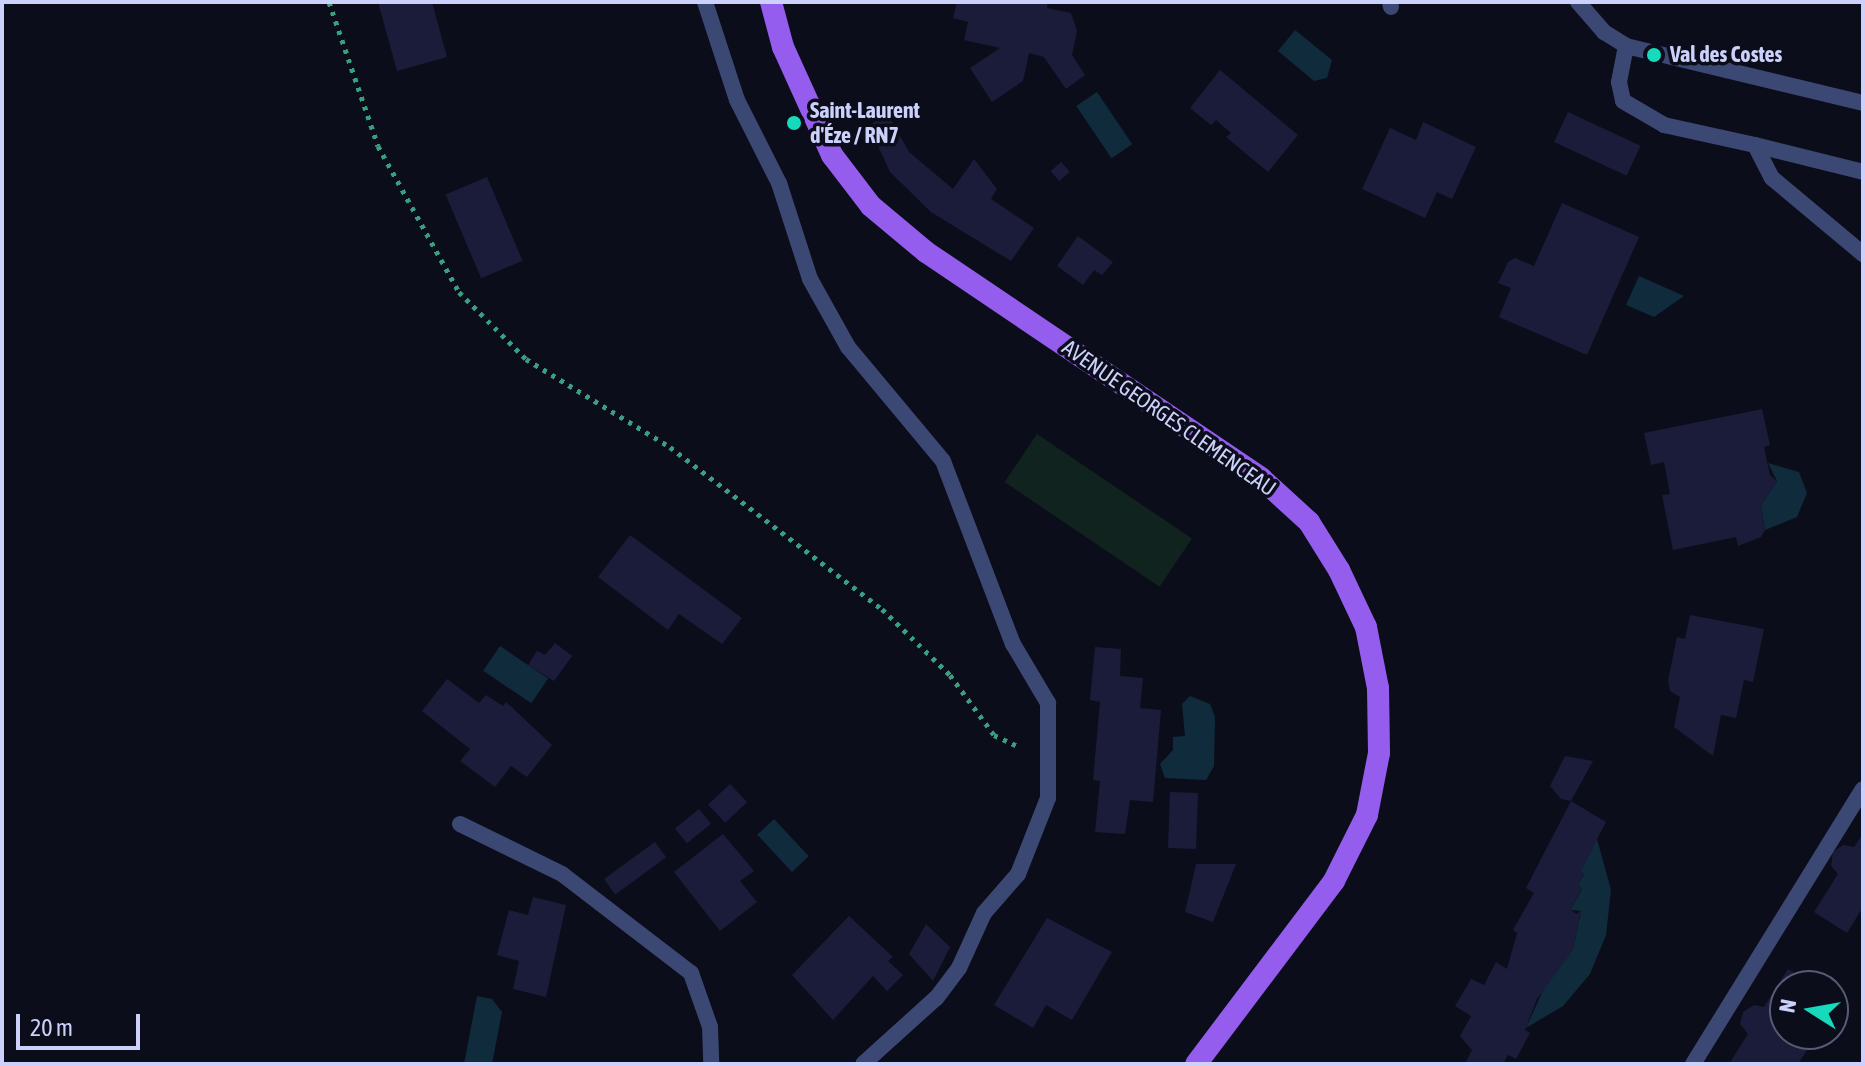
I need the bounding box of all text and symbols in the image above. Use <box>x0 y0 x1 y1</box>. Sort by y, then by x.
place label: Val des Costes <box>1670 42 1782 68</box>
marker: Val des Costes <box>1645 46 1663 64</box>
place label: Saint-Laurent d'Éze / RN7 <box>810 97 920 148</box>
marker: Saint-Laurent d'Éze / RN7 <box>785 114 803 132</box>
street label: AVENUE GEORGES CLEMENCEAU <box>1057 334 1281 502</box>
north arrow <box>1769 970 1849 1050</box>
text: N <box>1773 997 1801 1015</box>
scale bar <box>20 998 144 1048</box>
text: 20 m <box>30 1014 73 1041</box>

